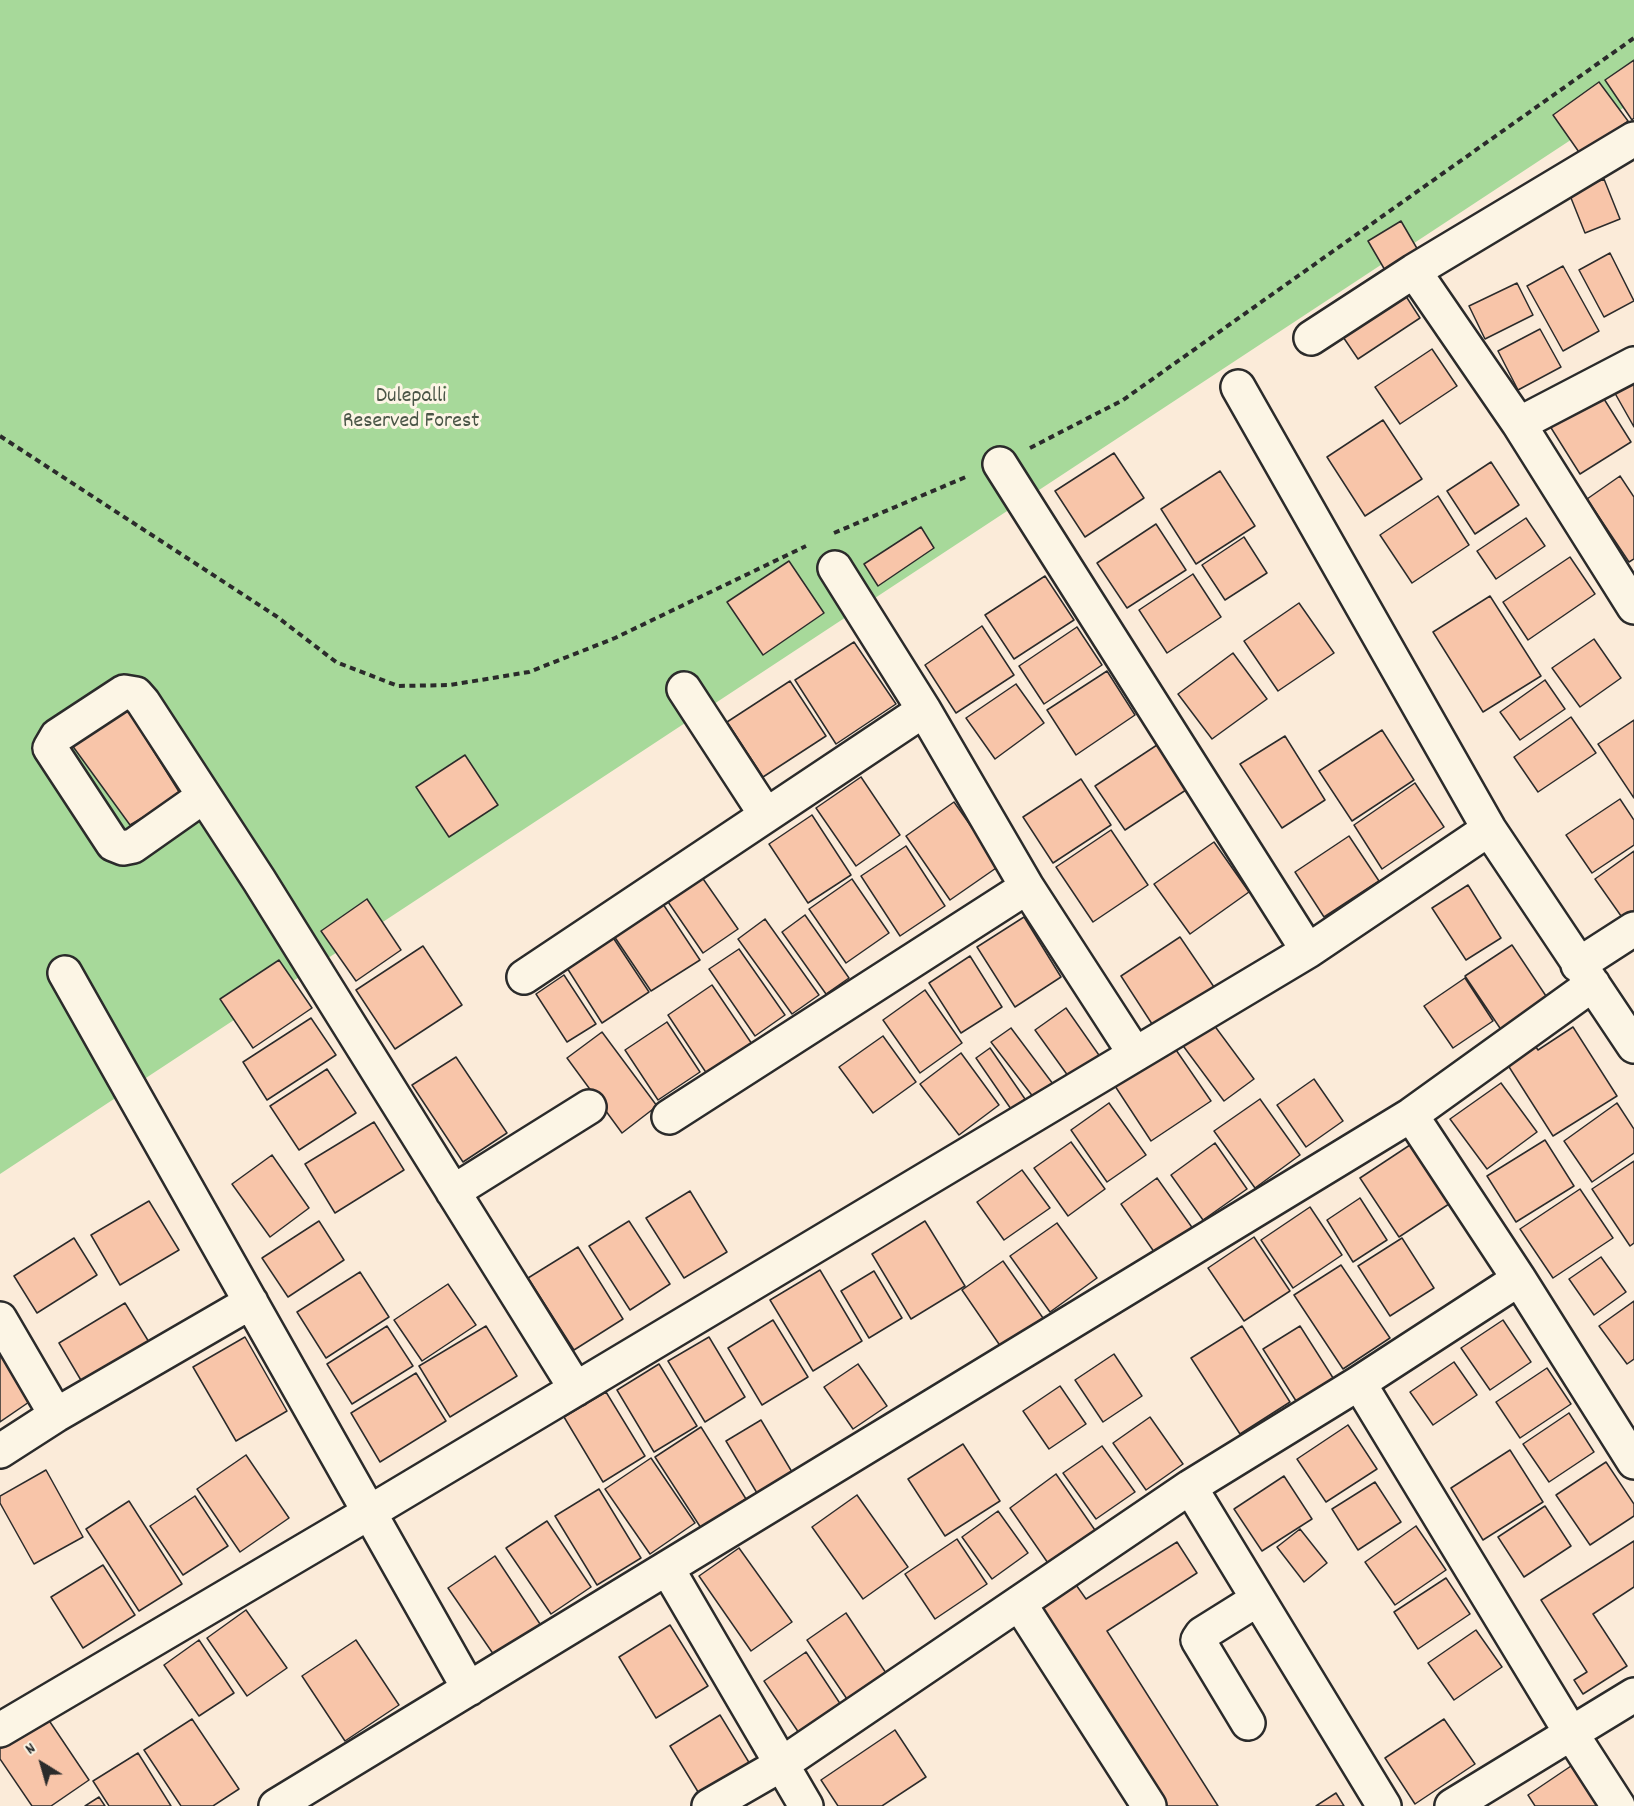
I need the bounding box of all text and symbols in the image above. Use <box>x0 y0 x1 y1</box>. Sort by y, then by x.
park label: Dulepalli Reserved Forest <box>343 385 479 436</box>
north arrow <box>12 1734 72 1794</box>
text: N <box>21 1738 41 1761</box>

